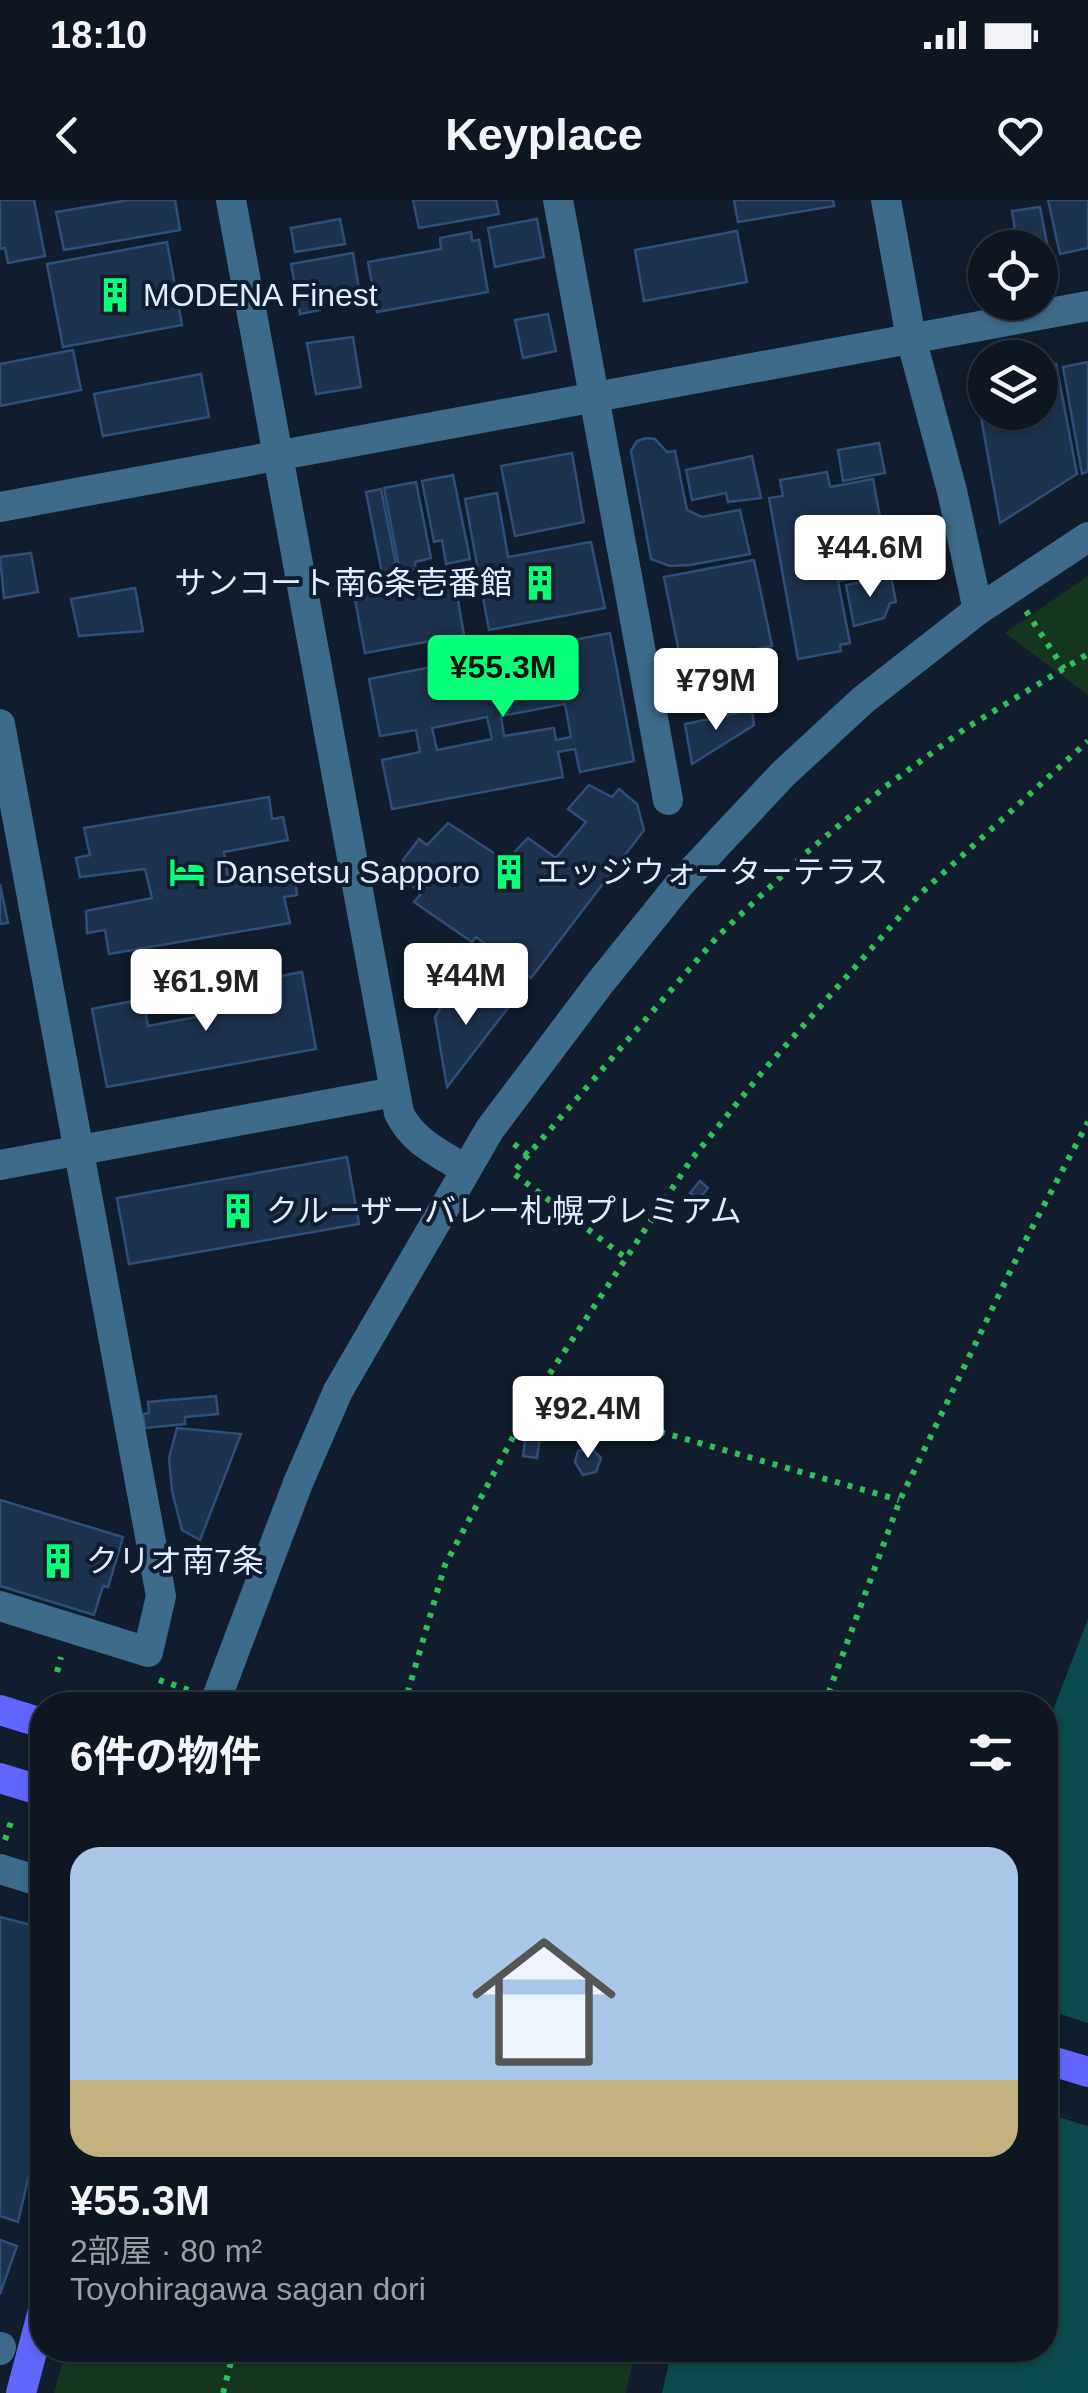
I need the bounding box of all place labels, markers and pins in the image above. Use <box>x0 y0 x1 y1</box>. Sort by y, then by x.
building icon: MODENA Finest <box>96 276 134 314</box>
place label: MODENA Finest <box>143 277 378 313</box>
pin: ¥44.6M <box>789 515 951 600</box>
building icon: サンコート南6条壱番館 <box>521 564 559 602</box>
place label: サンコート南6条壱番館 <box>174 565 512 601</box>
pin: ¥55.3M <box>422 635 584 720</box>
pin: ¥79M <box>657 648 775 733</box>
hotel icon: Dansetsu Sapporo <box>168 853 206 891</box>
building icon: エッジウォーターテラス <box>490 853 528 891</box>
place label: Dansetsu Sapporo <box>215 854 480 890</box>
place label: エッジウォーターテラス <box>537 854 888 890</box>
pin: ¥44M <box>407 943 525 1028</box>
pin: ¥61.9M <box>125 949 287 1034</box>
building icon: クルーザーバレー札幌プレミアム <box>219 1192 257 1230</box>
place label: クルーザーバレー札幌プレミアム <box>266 1193 742 1229</box>
pin: ¥92.4M <box>507 1376 669 1461</box>
building icon: クリオ南7条 <box>39 1542 77 1580</box>
place label: クリオ南7条 <box>86 1543 264 1579</box>

